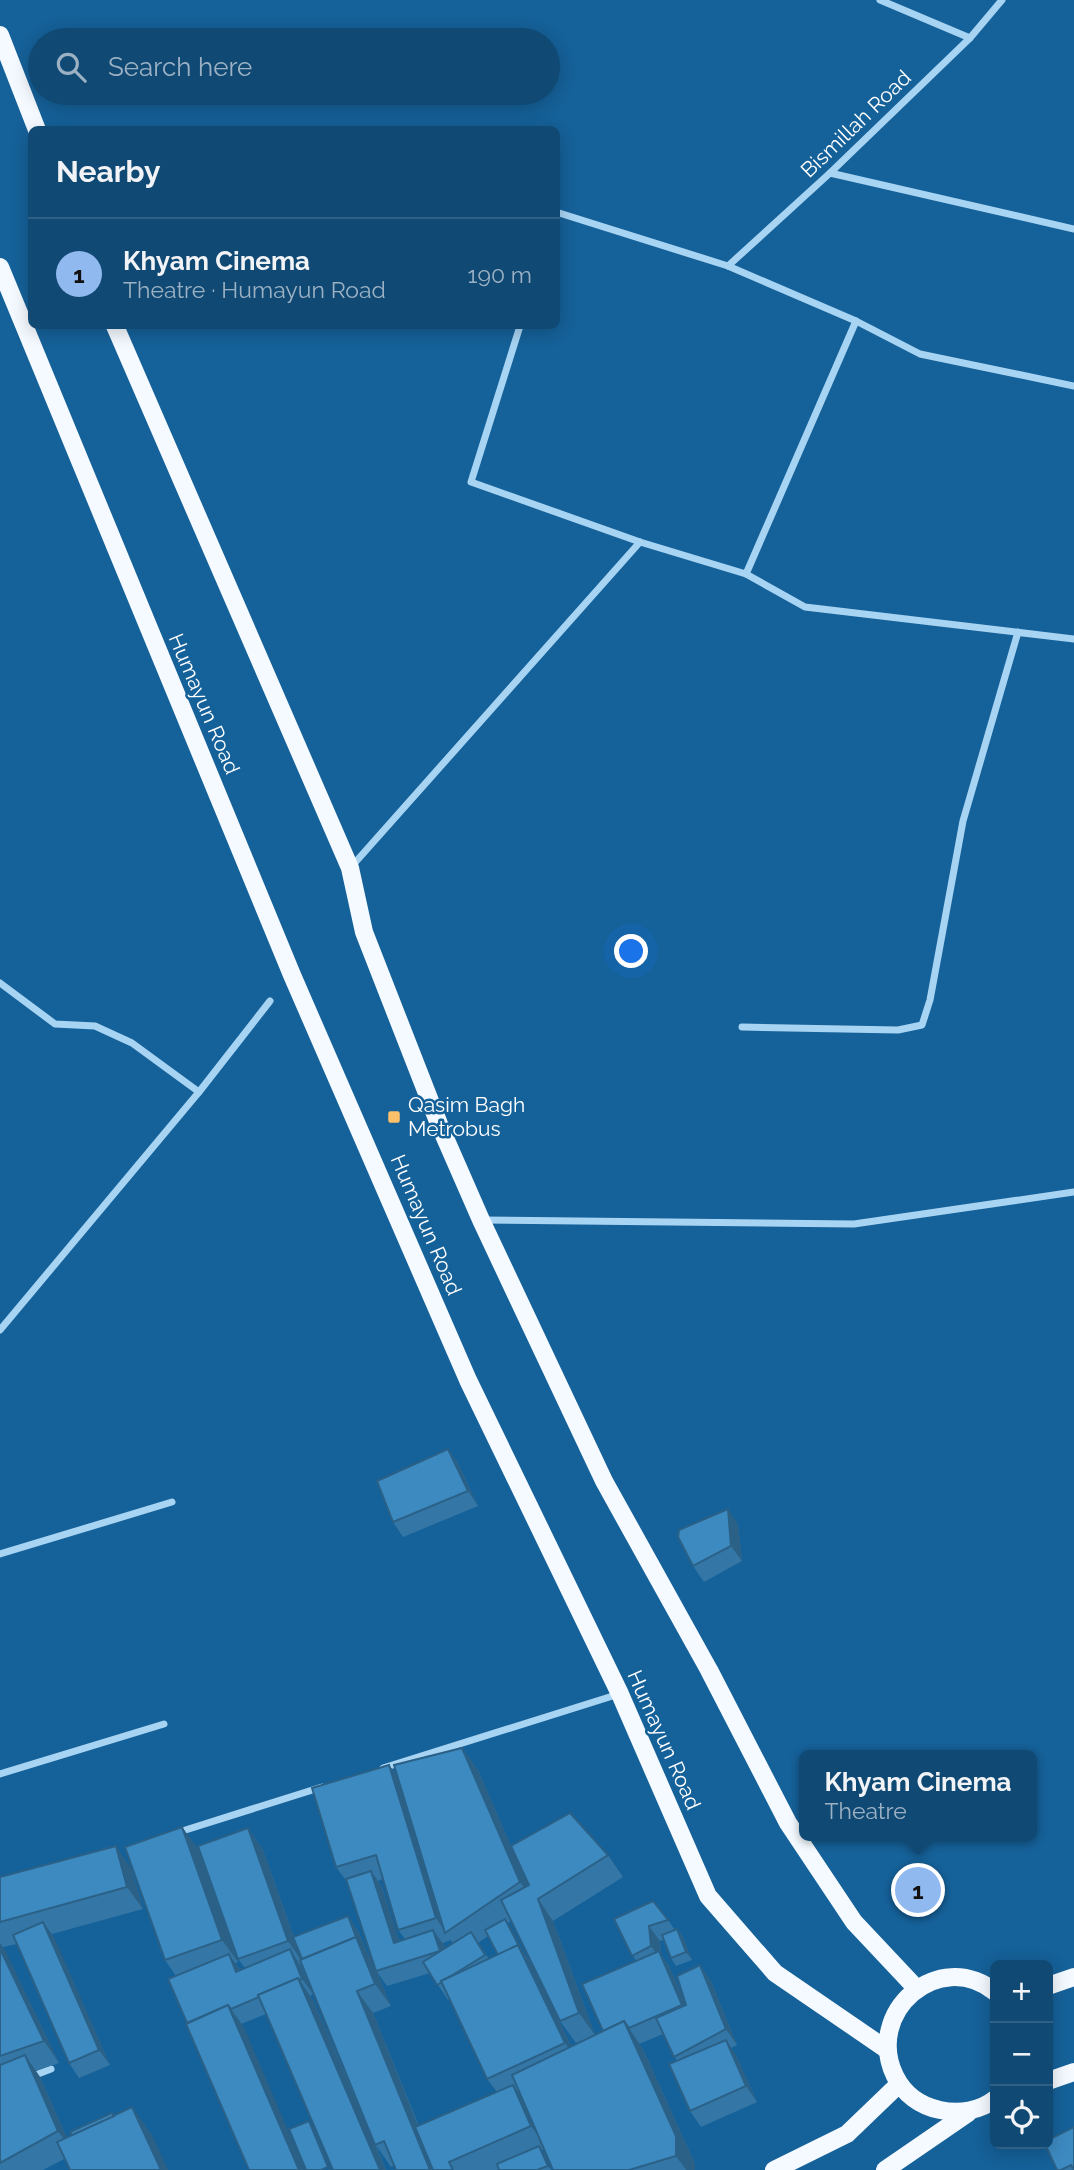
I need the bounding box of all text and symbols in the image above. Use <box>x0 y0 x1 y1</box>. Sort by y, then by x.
search box <box>28 28 560 105</box>
icon: search <box>52 48 90 86</box>
text: Search here <box>108 52 252 82</box>
street label: Bismillah Road <box>795 65 916 182</box>
text: Nearby <box>56 154 160 189</box>
text: Khyam Cinema <box>123 246 310 276</box>
text: 1 <box>73 261 85 288</box>
text: 190 m <box>468 261 532 288</box>
text: Theatre · Humayun Road <box>123 276 386 303</box>
street label: Humayun Road <box>164 630 245 778</box>
your location <box>614 934 648 968</box>
place label: Qasim Bagh Metrobus <box>408 1092 525 1141</box>
marker: Qasim Bagh Metrobus <box>386 1109 402 1125</box>
street label: Humayun Road <box>386 1151 467 1299</box>
street label: Humayun Road <box>622 1666 706 1813</box>
popup <box>799 1750 1037 1841</box>
text: Khyam Cinema <box>824 1767 1012 1797</box>
text: Theatre <box>824 1797 907 1824</box>
pin: 1 <box>895 1864 941 1916</box>
map controls <box>990 1960 1053 2149</box>
button: + <box>990 1960 1053 2023</box>
button: − <box>990 2023 1053 2086</box>
button: locate <box>990 2086 1053 2149</box>

